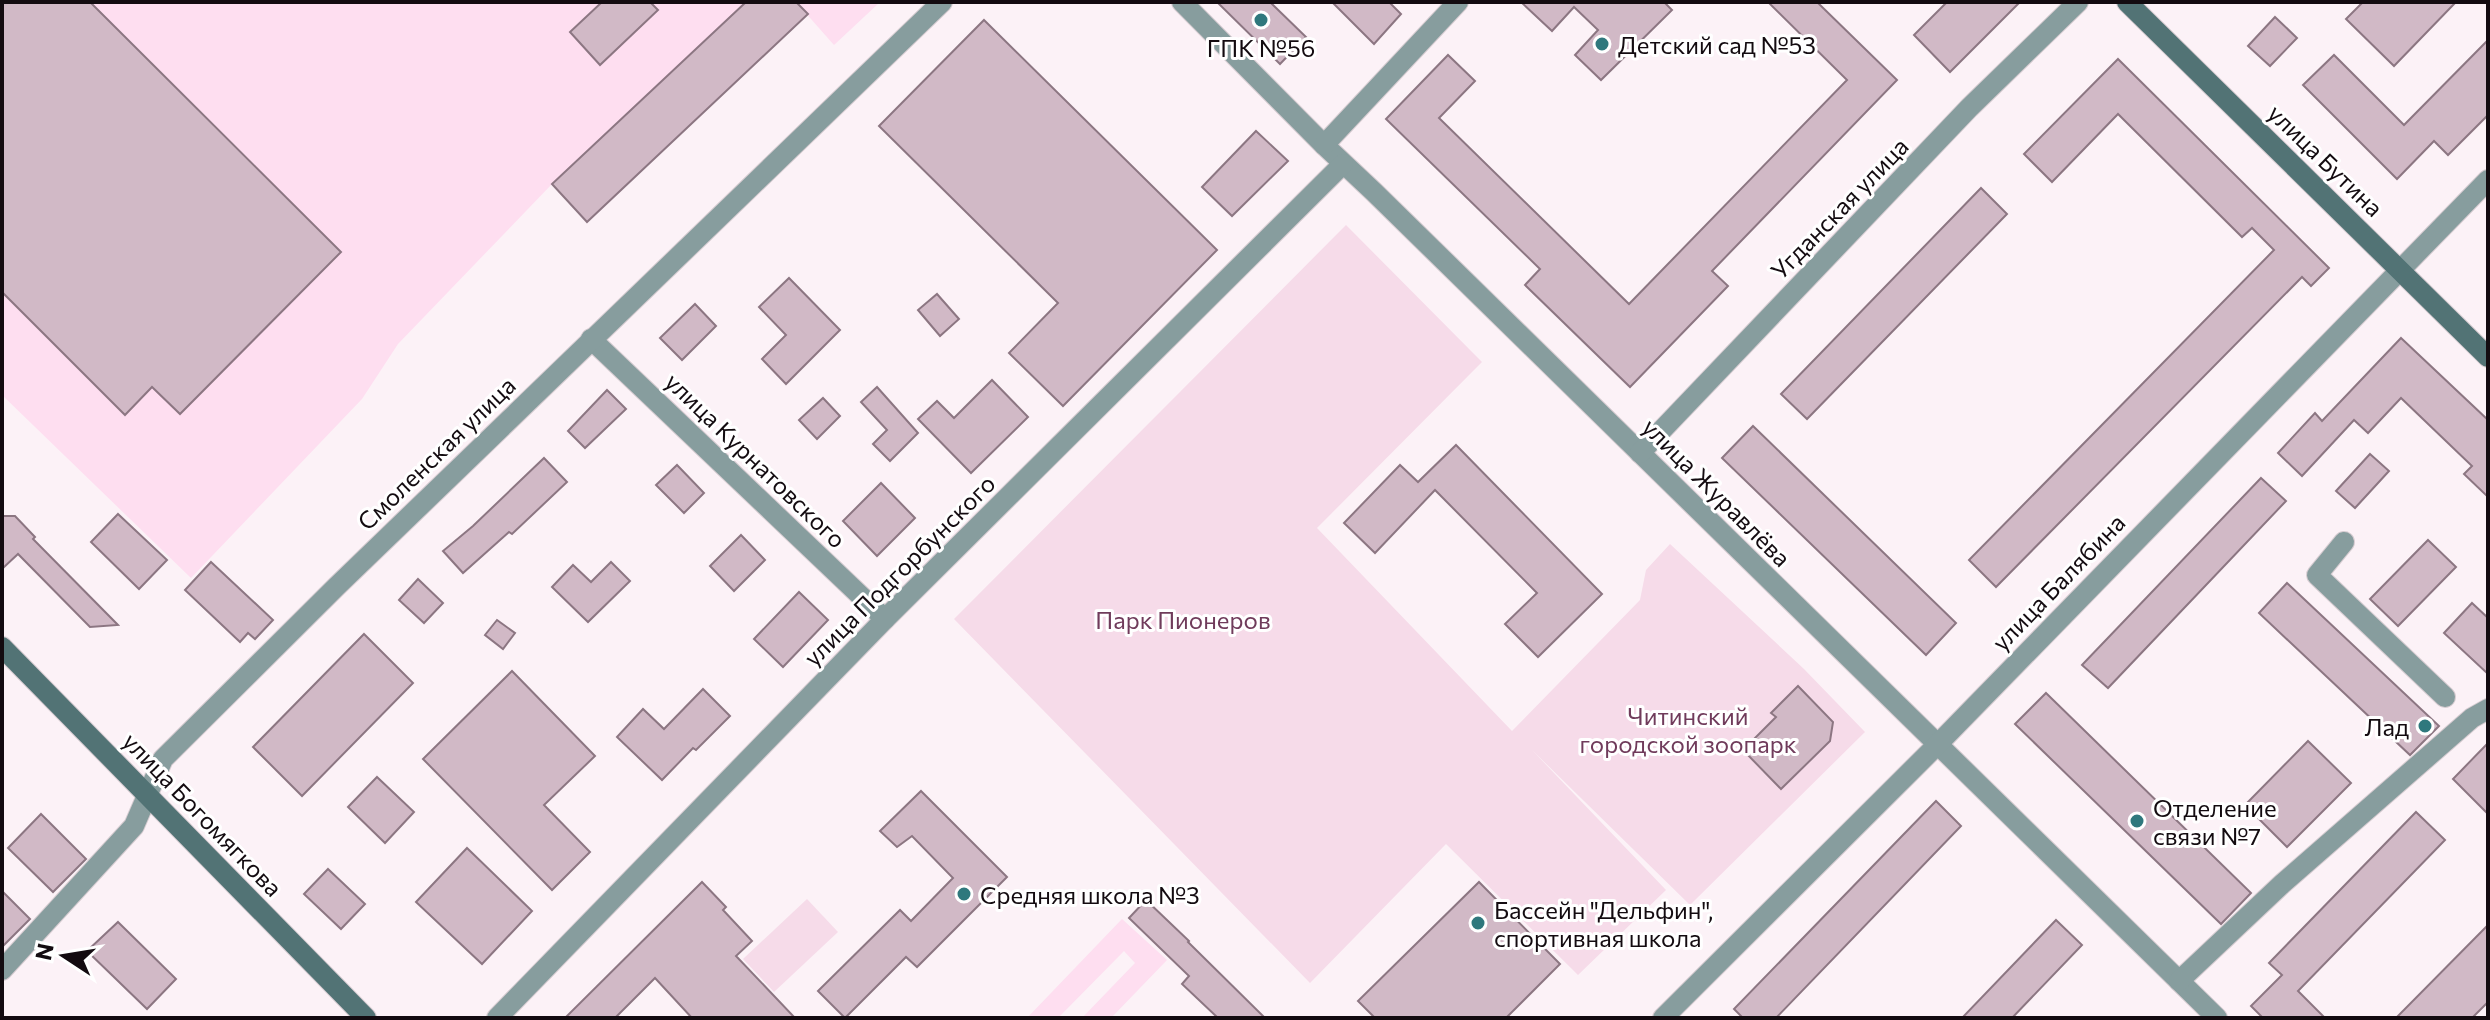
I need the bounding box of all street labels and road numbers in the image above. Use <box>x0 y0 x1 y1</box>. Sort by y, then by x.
street label: улица Бутина <box>2263 98 2389 222</box>
street label: Угданская улица <box>1764 131 1914 285</box>
street label: улица Курнатовского <box>660 366 852 554</box>
street label: Смоленская улица <box>351 370 521 536</box>
street label: улица Журавлёва <box>1637 412 1797 572</box>
street label: улица Подгорбунского <box>797 468 1001 672</box>
street label: улица Балябина <box>1986 508 2130 656</box>
street label: улица Богомягкова <box>117 726 289 902</box>

